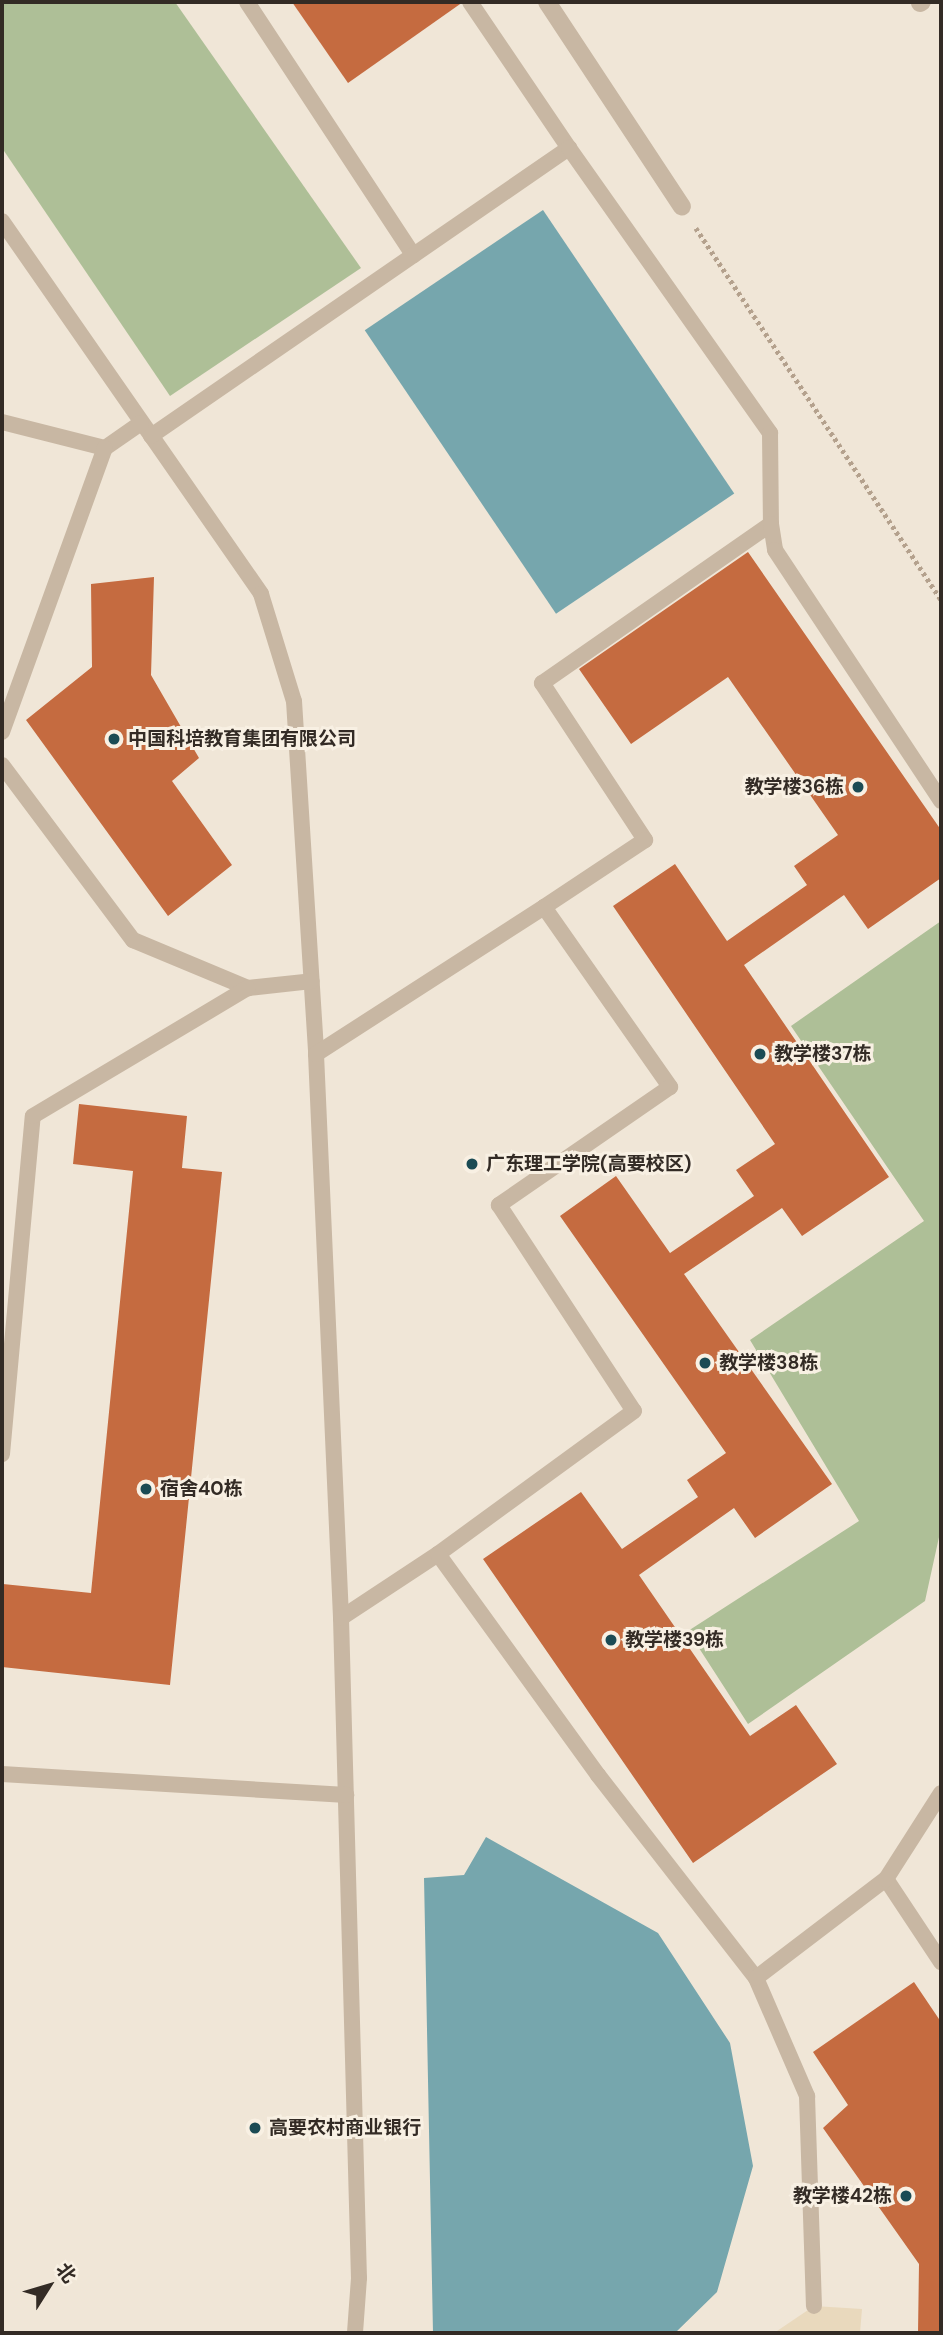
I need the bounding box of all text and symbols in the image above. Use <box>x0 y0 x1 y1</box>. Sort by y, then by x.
place label: 中国科培教育集团有限公司 <box>128 728 356 750</box>
marker: 中国科培教育集团有限公司 <box>106 731 122 747</box>
place label: 教学楼36栋 <box>744 776 844 798</box>
marker: 教学楼36栋 <box>850 779 866 795</box>
place label: 教学楼37栋 <box>774 1043 872 1065</box>
marker: 教学楼37栋 <box>752 1046 768 1062</box>
place label: 广东理工学院(高要校区) <box>486 1153 691 1175</box>
marker: 广东理工学院(高要校区) <box>464 1156 480 1172</box>
place label: 教学楼38栋 <box>719 1352 818 1374</box>
marker: 教学楼38栋 <box>697 1355 713 1371</box>
place label: 宿舍40栋 <box>160 1478 243 1500</box>
marker: 宿舍40栋 <box>138 1481 154 1497</box>
place label: 教学楼39栋 <box>625 1629 724 1651</box>
marker: 教学楼39栋 <box>603 1632 619 1648</box>
place label: 高要农村商业银行 <box>269 2117 421 2139</box>
marker: 高要农村商业银行 <box>247 2120 263 2136</box>
place label: 教学楼42栋 <box>793 2185 892 2207</box>
marker: 教学楼42栋 <box>898 2188 914 2204</box>
north arrow <box>14 2251 84 2321</box>
text: 北 <box>50 2258 82 2288</box>

